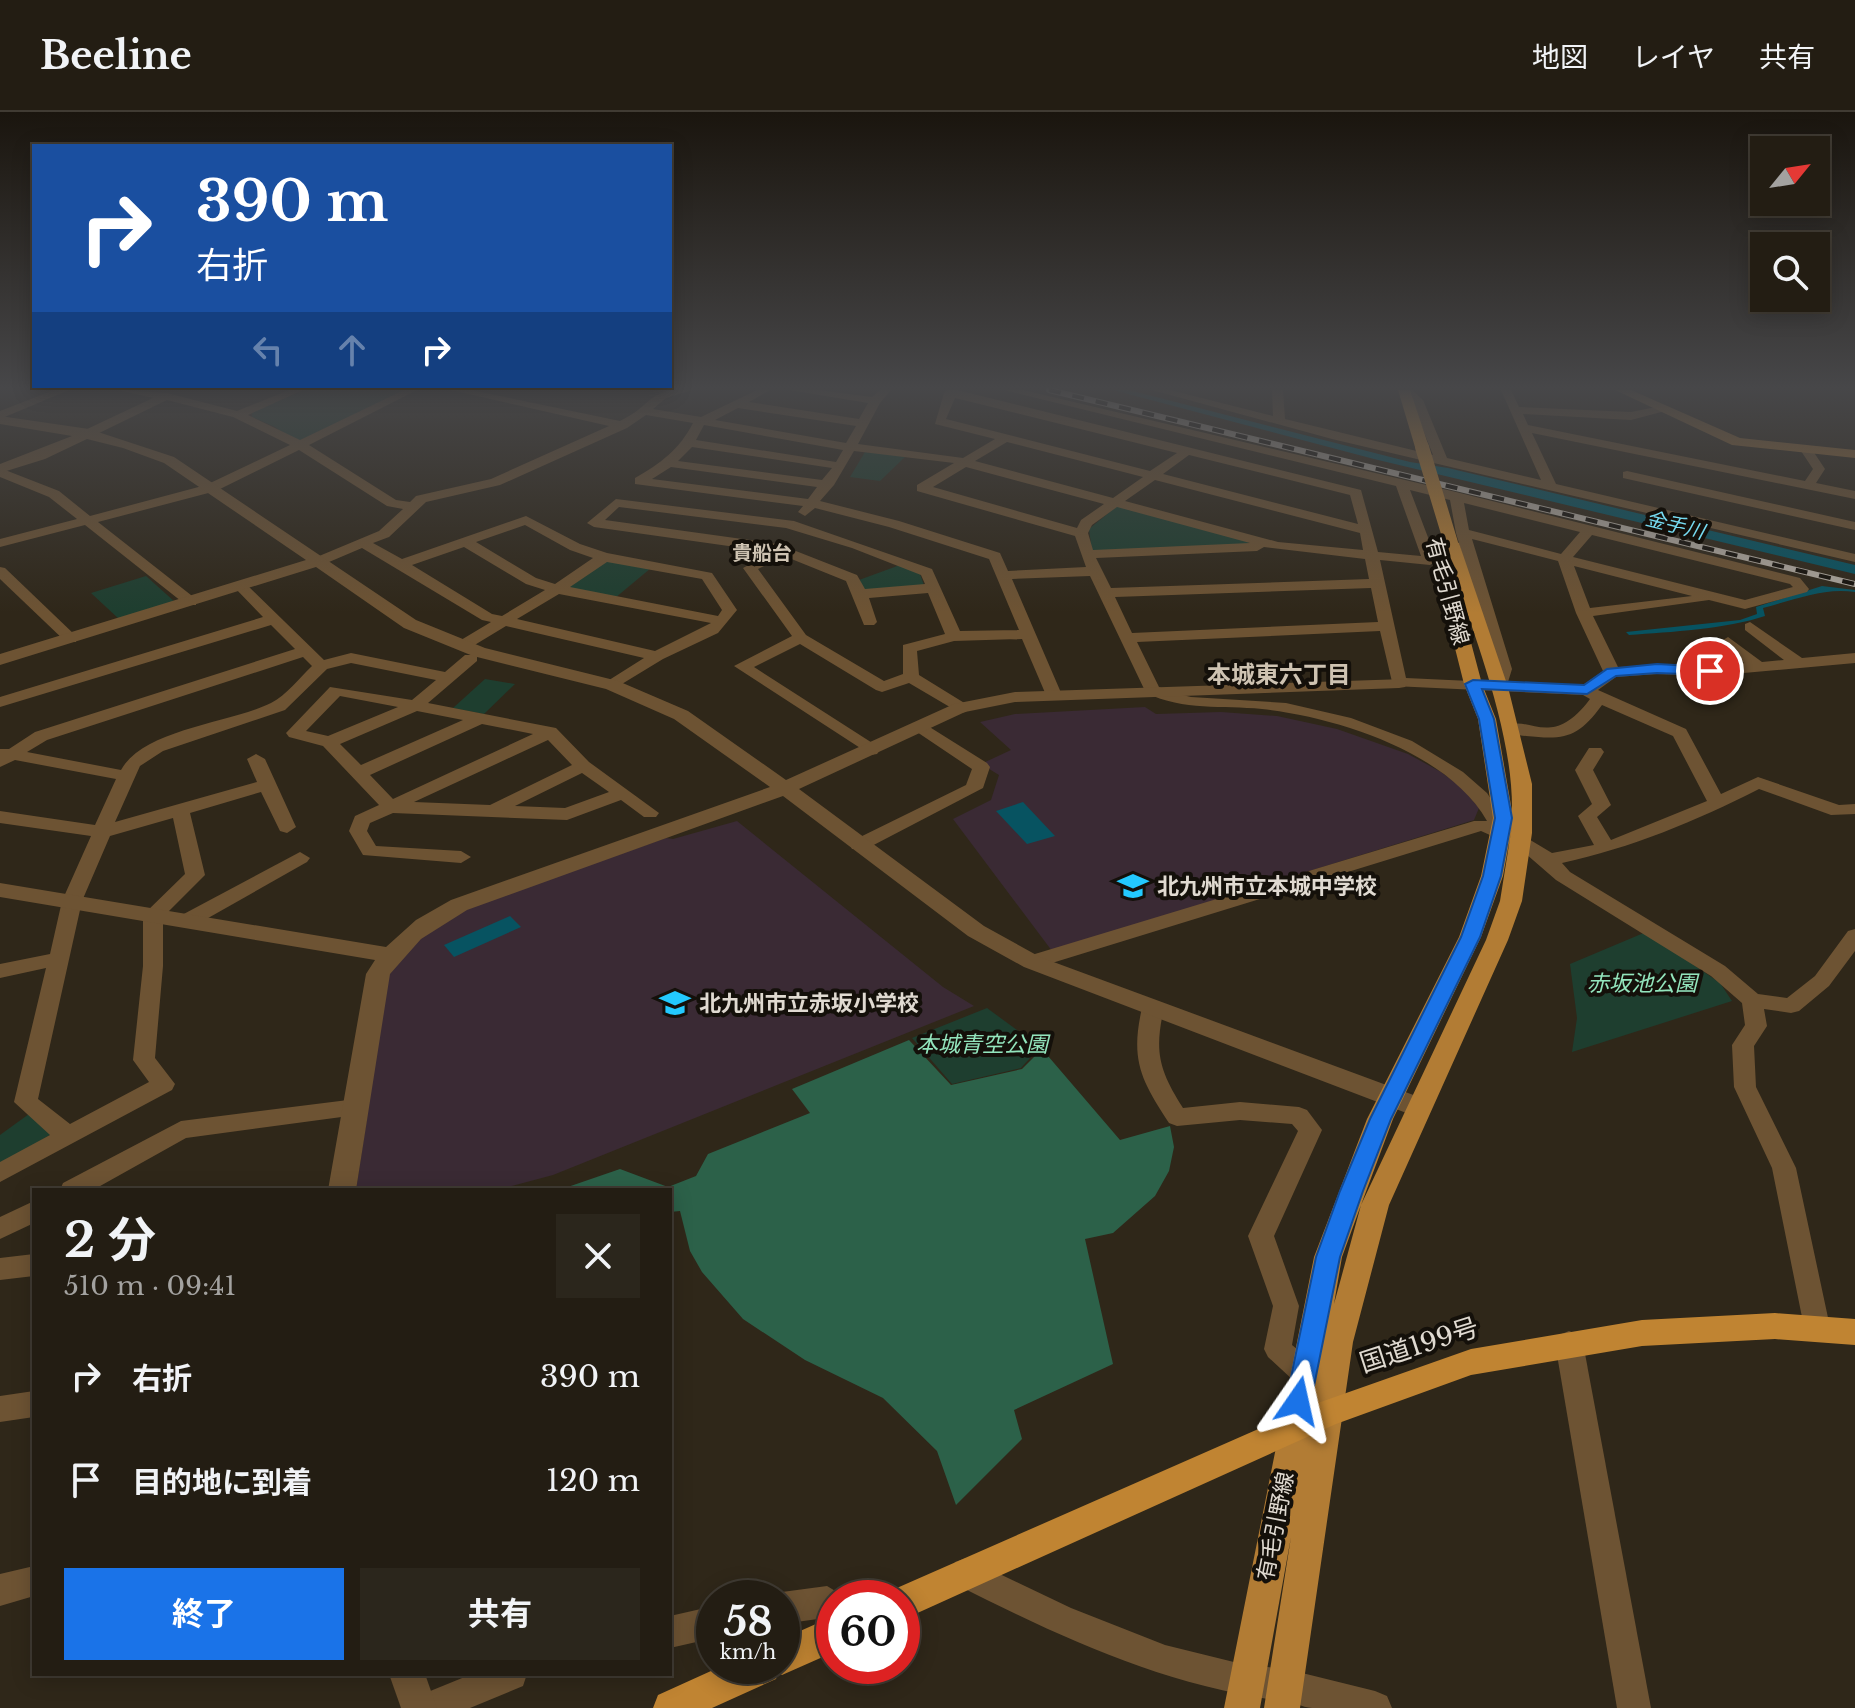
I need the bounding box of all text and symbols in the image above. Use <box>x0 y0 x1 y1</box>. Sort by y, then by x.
text: Beeline <box>40 32 192 79</box>
text: 地図 <box>1532 40 1588 75</box>
text: レイヤ <box>1632 40 1715 75</box>
text: 共有 <box>1759 40 1815 75</box>
north arrow <box>1750 136 1830 216</box>
map controls <box>1750 136 1830 312</box>
text: 390 m <box>196 167 389 236</box>
icon: right <box>64 176 168 280</box>
button: search <box>1750 232 1830 312</box>
text: 右折 <box>196 243 268 288</box>
icon: left <box>246 328 290 372</box>
icon: ahead <box>330 328 374 372</box>
icon: right <box>414 328 458 372</box>
water label: 金手川 <box>1643 506 1709 544</box>
street label: 有毛引野線 <box>1420 535 1475 648</box>
district label: 貴船台 <box>732 541 792 565</box>
pin <box>1676 637 1744 705</box>
icon: arrive <box>1688 649 1732 693</box>
district label: 本城東六丁目 <box>1207 660 1351 689</box>
school or university icon: 北九州市立本城中学校 <box>1116 869 1150 903</box>
place label: 北九州市立本城中学校 <box>1157 873 1377 900</box>
park label: 赤坂池公園 <box>1587 970 1700 997</box>
school or university icon: 北九州市立赤坂小学校 <box>658 986 692 1020</box>
place label: 北九州市立赤坂小学校 <box>699 990 919 1017</box>
park label: 本城青空公園 <box>916 1031 1051 1058</box>
text: 2 分 <box>64 1210 156 1270</box>
button: close <box>556 1214 640 1298</box>
text: 510 m · 09:41 <box>64 1270 236 1302</box>
street label: 国道199号 <box>1356 1311 1482 1379</box>
icon: right <box>64 1354 108 1398</box>
text: 390 m <box>540 1358 640 1395</box>
position arrow <box>1256 1359 1340 1443</box>
text: 右折 <box>132 1360 192 1397</box>
icon: arrive <box>64 1458 108 1502</box>
text: 120 m <box>546 1462 640 1499</box>
text: 目的地に到着 <box>132 1464 312 1501</box>
street label: 有毛引野線 <box>1252 1470 1299 1583</box>
button: 終了 <box>64 1568 344 1660</box>
button: 共有 <box>360 1568 640 1660</box>
speed limit sign: 60 <box>816 1580 920 1684</box>
text: 58 <box>723 1597 773 1647</box>
text: km/h <box>720 1640 776 1664</box>

